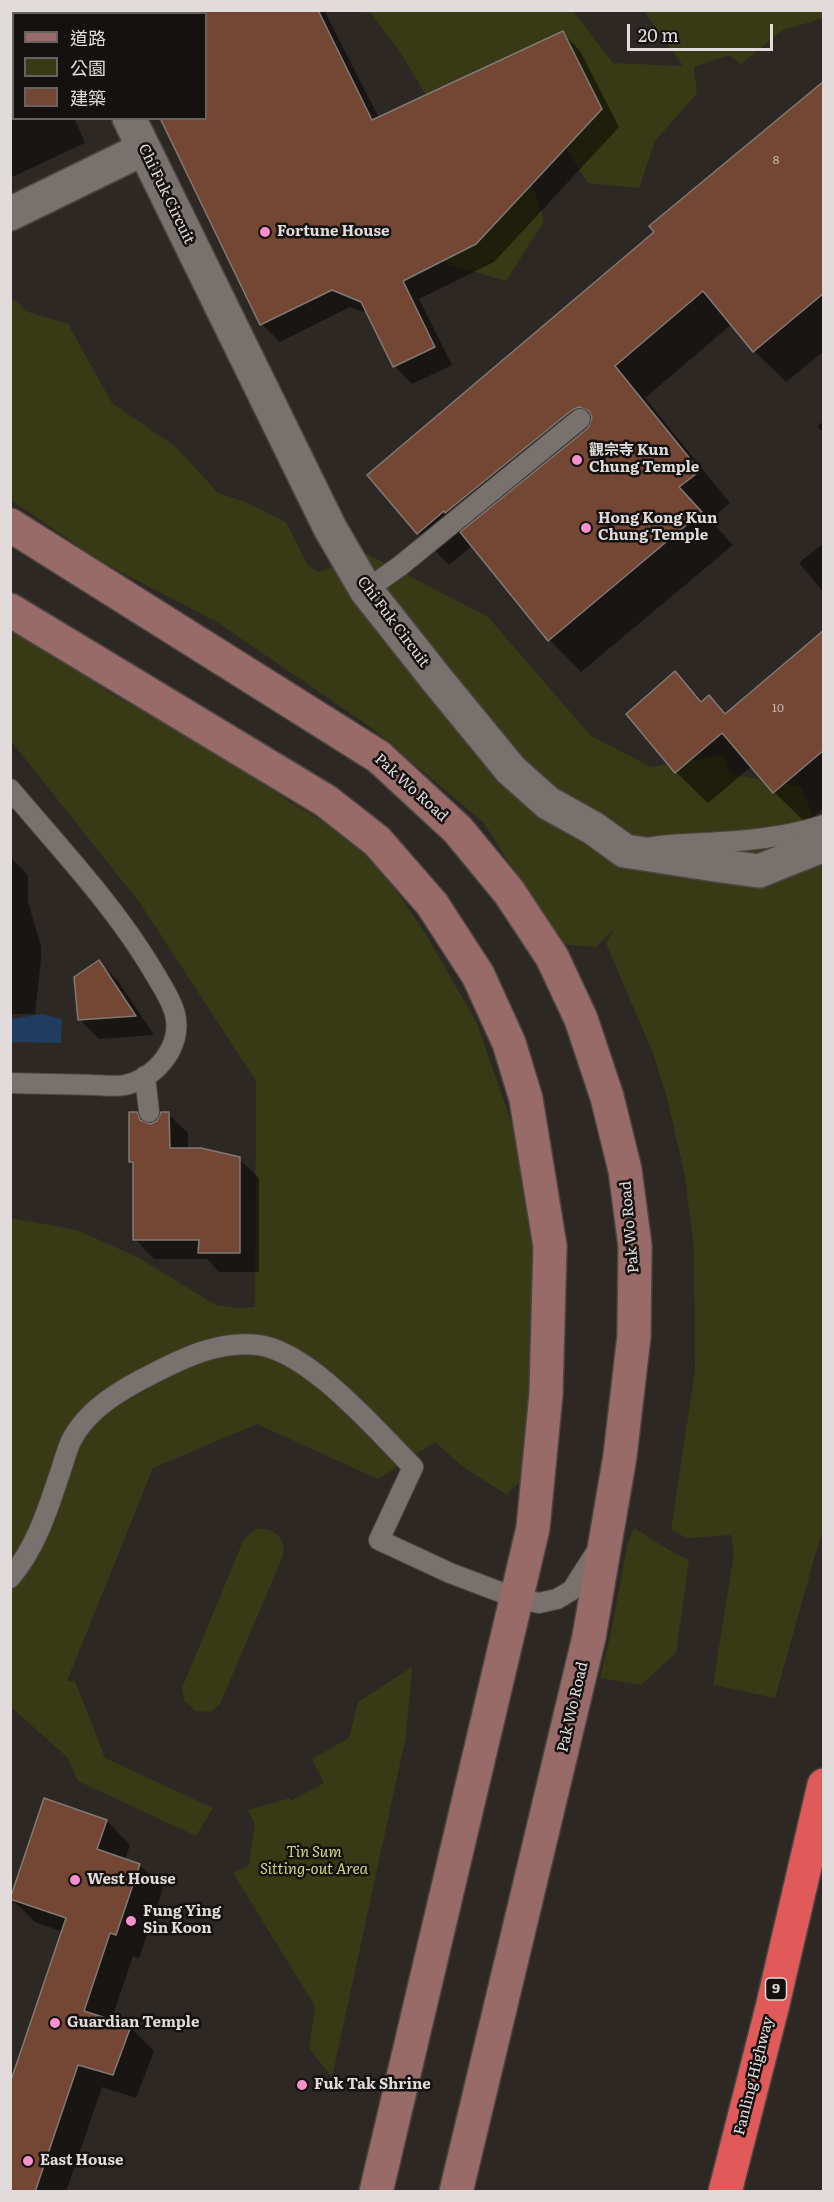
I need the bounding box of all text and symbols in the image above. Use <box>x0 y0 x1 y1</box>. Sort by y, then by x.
legend <box>12 12 207 120</box>
scale bar <box>630 12 776 50</box>
text: 20 m <box>638 21 679 48</box>
text: 道路 <box>70 24 106 51</box>
text: 公園 <box>70 54 106 81</box>
text: 建築 <box>70 84 106 111</box>
street label: Chi Fuk Circuit <box>134 141 198 247</box>
house number: 8 <box>773 153 779 167</box>
place label: Fortune House <box>277 223 389 241</box>
marker: Fortune House <box>258 225 272 239</box>
place label: 觀宗寺 Kun Chung Temple <box>589 442 699 477</box>
marker: 觀宗寺 Kun Chung Temple <box>570 453 584 467</box>
place label: Hong Kong Kun Chung Temple <box>598 510 717 545</box>
marker: Hong Kong Kun Chung Temple <box>579 521 593 535</box>
street label: Chi Fuk Circuit <box>353 573 433 671</box>
house number: 10 <box>772 701 784 715</box>
street label: Pak Wo Road <box>371 750 451 826</box>
street label: Pak Wo Road <box>617 1180 643 1274</box>
street label: Pak Wo Road <box>554 1660 592 1754</box>
park label: Tin Sum Sitting-out Area <box>260 1844 368 1879</box>
place label: West House <box>87 1871 176 1889</box>
marker: West House <box>68 1873 82 1887</box>
place label: Fung Ying Sin Koon <box>143 1903 221 1938</box>
marker: Fung Ying Sin Koon <box>124 1914 138 1928</box>
road number: 9 <box>766 1978 786 2000</box>
place label: Guardian Temple <box>67 2014 199 2032</box>
street label: Fanling Highway <box>731 2015 777 2137</box>
marker: Guardian Temple <box>48 2016 62 2030</box>
place label: Fuk Tak Shrine <box>314 2076 431 2094</box>
marker: Fuk Tak Shrine <box>295 2078 309 2092</box>
place label: East House <box>40 2152 123 2170</box>
marker: East House <box>21 2154 35 2168</box>

